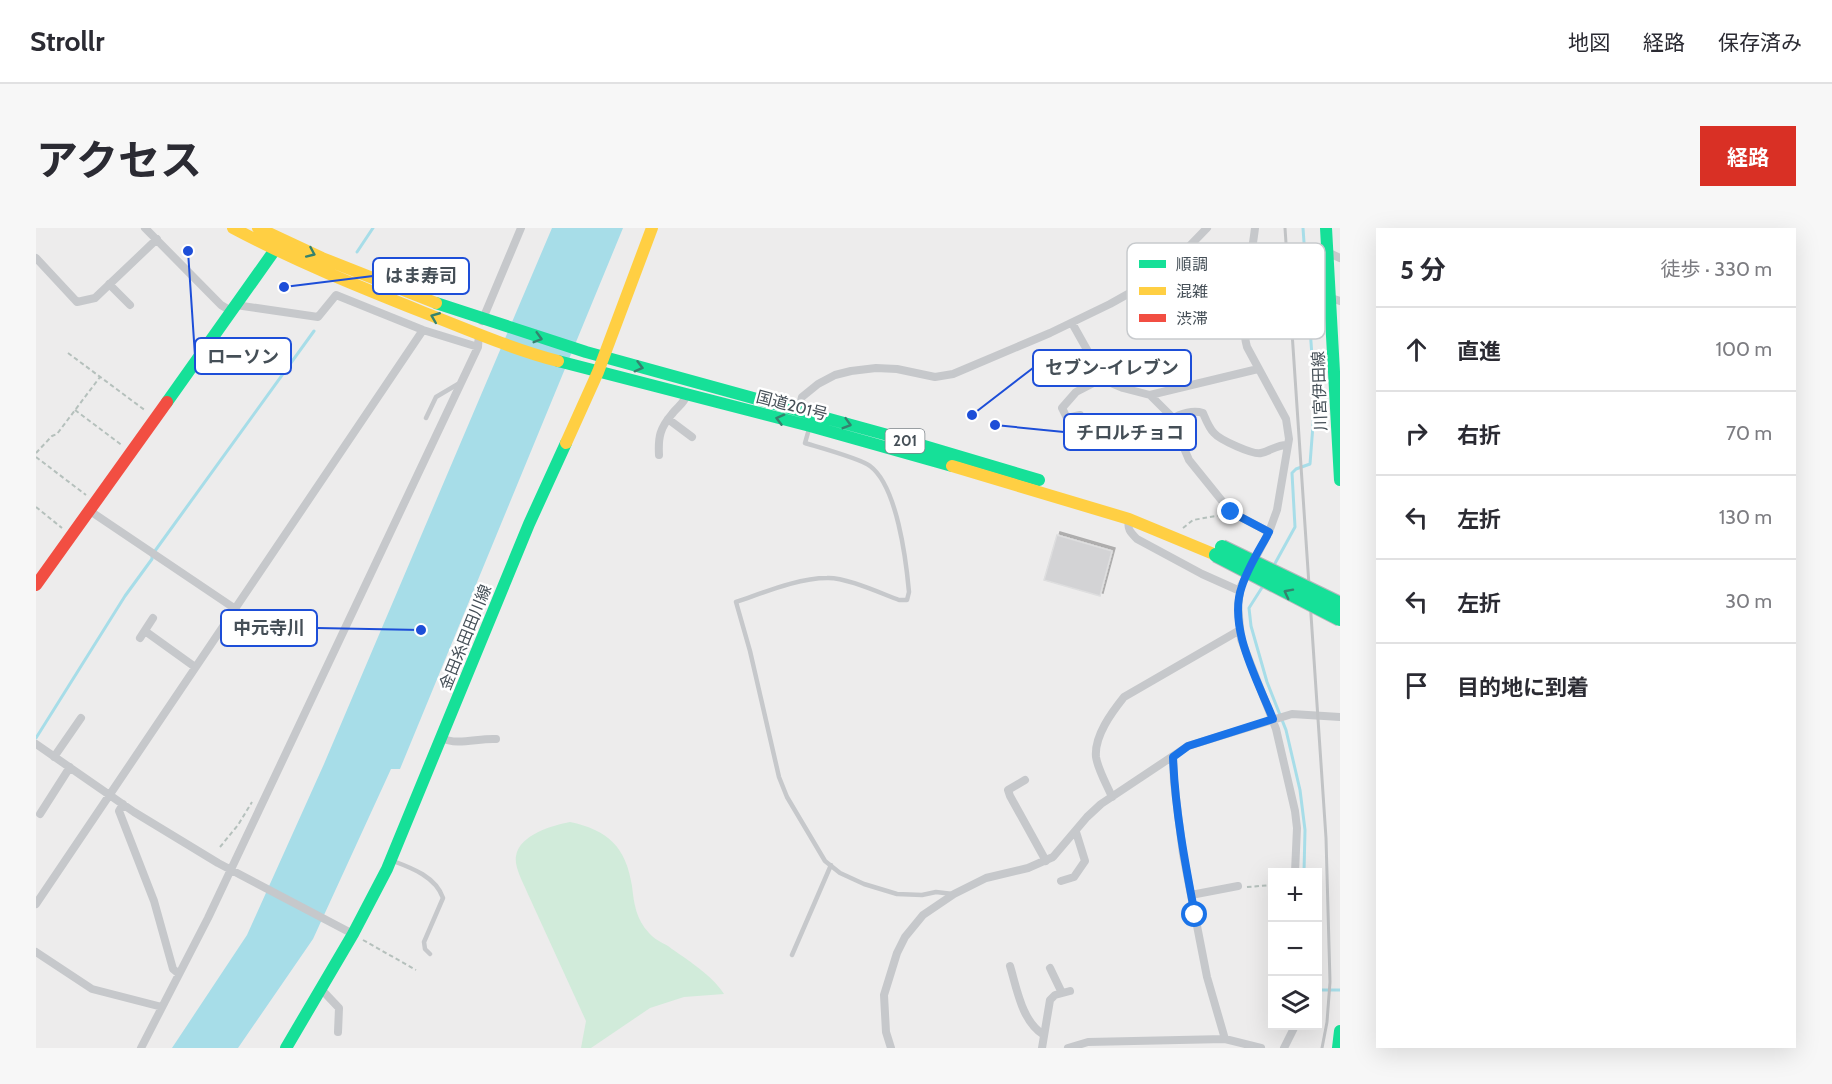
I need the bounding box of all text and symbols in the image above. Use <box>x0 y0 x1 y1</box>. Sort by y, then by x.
text: Strollr <box>30 24 104 58</box>
text: 地図 <box>1568 30 1610 55</box>
text: 経路 <box>1643 30 1685 55</box>
text: 保存済み <box>1718 30 1802 55</box>
button: 経路 <box>1700 126 1796 186</box>
text: アクセス <box>36 134 202 186</box>
legend <box>1127 243 1325 339</box>
one-way arrow <box>304 245 315 257</box>
text: 5 分 <box>1400 254 1446 286</box>
text: 順調 <box>1176 255 1208 274</box>
text: 徒歩 · 330 m <box>1661 257 1772 281</box>
callout: はま寿司 <box>373 258 469 294</box>
text: はま寿司 <box>385 265 457 287</box>
text: 混雑 <box>1176 282 1208 301</box>
text: 渋滞 <box>1176 309 1208 328</box>
one-way arrow <box>430 312 441 324</box>
one-way arrow <box>532 331 542 343</box>
icon: ahead <box>1400 333 1433 366</box>
text: 100 m <box>1716 337 1772 361</box>
callout: ローソン <box>195 338 291 374</box>
text: 直進 <box>1457 338 1501 365</box>
text: ローソン <box>207 346 279 368</box>
callout: セブン-イレブン <box>1033 350 1191 386</box>
street label: 川宮伊田線 <box>1309 351 1330 431</box>
text: セブン-イレブン <box>1045 357 1179 379</box>
one-way arrow <box>634 360 644 373</box>
street label: 国道201号 <box>754 387 829 424</box>
one-way arrow <box>775 413 785 426</box>
callout: チロルチョコ <box>1064 414 1196 450</box>
one-way arrow <box>841 417 852 429</box>
icon: right <box>1400 417 1433 450</box>
text: 70 m <box>1726 421 1772 445</box>
text: チロルチョコ <box>1076 422 1184 444</box>
text: 右折 <box>1457 422 1501 449</box>
road number: 201 <box>886 429 924 453</box>
route end <box>1217 498 1243 524</box>
icon: left <box>1400 501 1433 534</box>
text: 130 m <box>1719 505 1772 529</box>
text: 左折 <box>1457 506 1501 533</box>
street label: 金田糸田田川線 <box>436 582 495 693</box>
icon: left <box>1400 585 1433 618</box>
one-way arrow <box>1283 589 1294 600</box>
text: 30 m <box>1725 589 1772 613</box>
text: 左折 <box>1457 590 1501 617</box>
callout: 中元寺川 <box>221 610 317 646</box>
text: 中元寺川 <box>233 617 305 639</box>
icon: arrive <box>1400 669 1433 702</box>
text: 目的地に到着 <box>1457 674 1589 701</box>
map controls <box>1268 868 1322 1030</box>
button: + <box>1268 868 1322 922</box>
route start <box>1181 901 1207 927</box>
button: − <box>1268 922 1322 976</box>
button: layers <box>1268 976 1322 1030</box>

